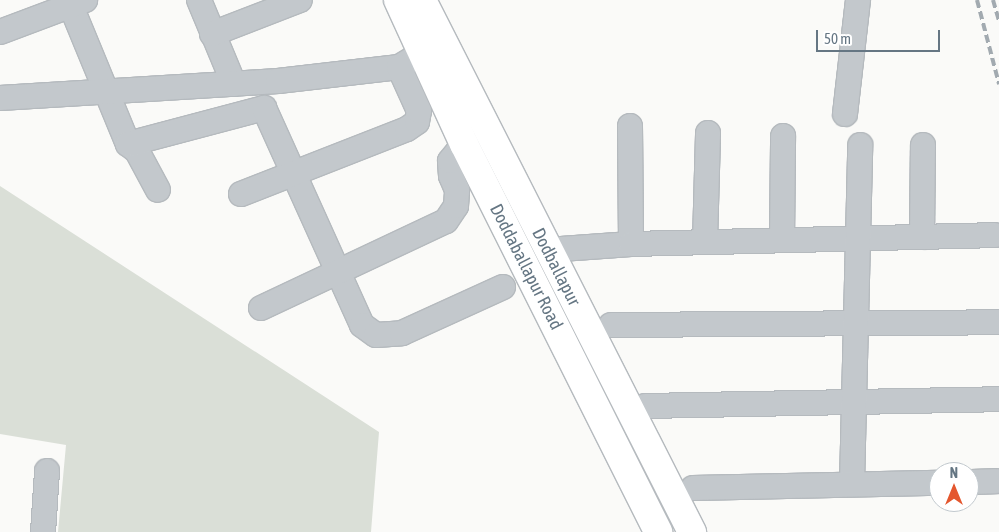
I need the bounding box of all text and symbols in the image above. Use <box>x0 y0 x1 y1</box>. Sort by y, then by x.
scale bar <box>819 20 943 52</box>
text: 50 m <box>824 30 851 47</box>
street label: Doddaballapur Road <box>485 201 567 333</box>
street label: Dodballapur <box>527 224 585 310</box>
north arrow <box>929 462 979 512</box>
text: N <box>950 465 958 481</box>

